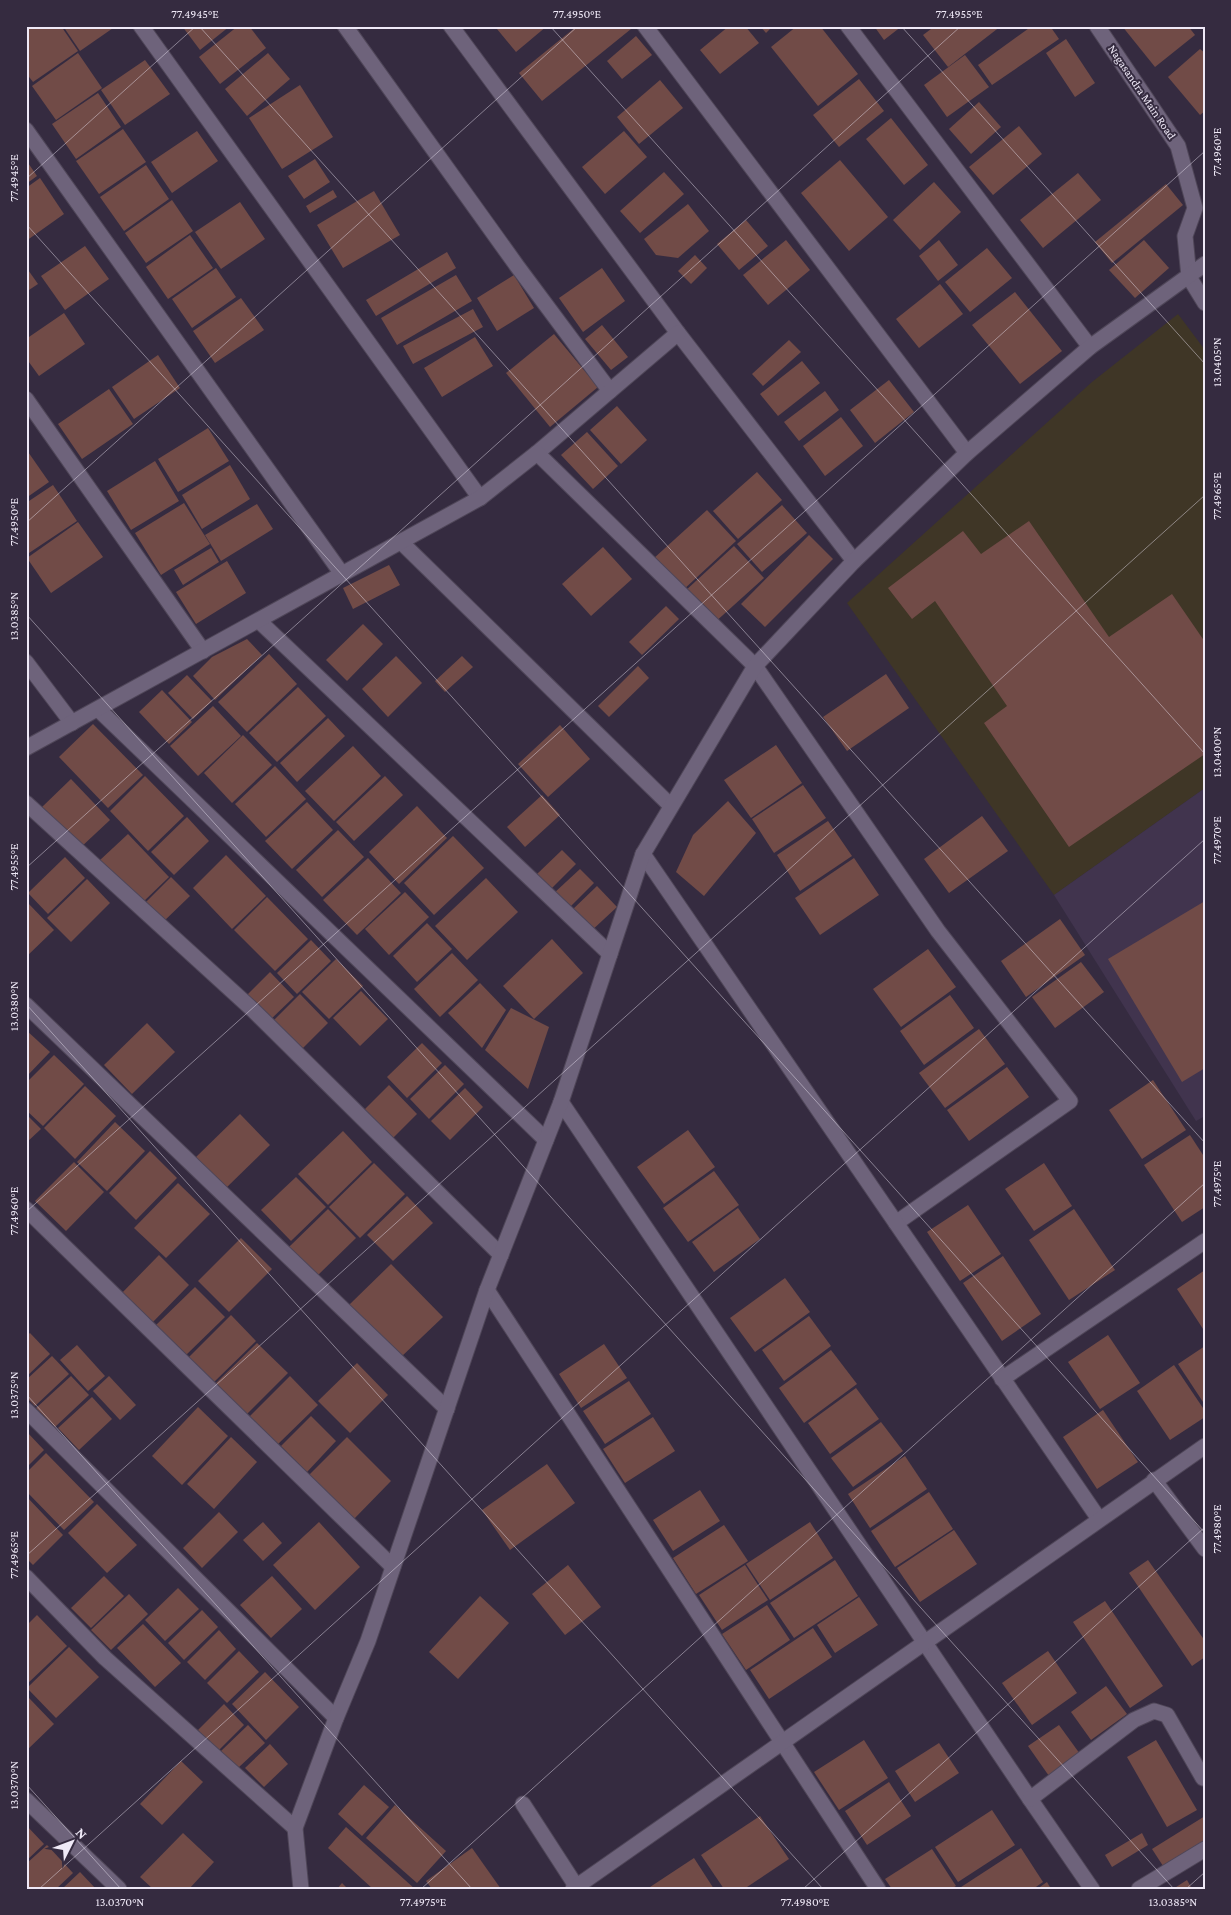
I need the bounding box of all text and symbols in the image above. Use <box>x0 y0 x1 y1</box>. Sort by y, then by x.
text: 77.4945°E <box>171 7 219 21</box>
text: 77.4950°E <box>553 7 602 21</box>
text: 77.4955°E <box>936 7 983 21</box>
street label: Nagasandra Main Road <box>1105 42 1179 143</box>
text: 77.4960°E <box>1210 127 1224 176</box>
text: 77.4945°E <box>7 154 21 202</box>
text: 13.0405°N <box>1210 337 1224 387</box>
text: 77.4965°E <box>1210 472 1224 520</box>
text: 77.4950°E <box>7 497 21 546</box>
text: 13.0385°N <box>7 592 21 640</box>
text: 13.0400°N <box>1210 727 1224 777</box>
text: 77.4970°E <box>1210 816 1224 864</box>
text: 77.4955°E <box>7 843 21 890</box>
text: 13.0380°N <box>7 981 21 1031</box>
text: 77.4975°E <box>1210 1160 1224 1207</box>
text: 77.4960°E <box>7 1186 21 1235</box>
text: 13.0375°N <box>7 1371 21 1419</box>
text: 77.4980°E <box>1210 1504 1224 1554</box>
text: 77.4965°E <box>7 1531 21 1579</box>
text: 13.0370°N <box>7 1761 21 1809</box>
north arrow <box>48 1818 98 1868</box>
text: N <box>73 1824 91 1843</box>
text: 13.0370°N <box>96 1895 144 1909</box>
text: 77.4975°E <box>400 1895 447 1909</box>
text: 77.4980°E <box>780 1895 830 1909</box>
text: 13.0385°N <box>1149 1895 1197 1909</box>

